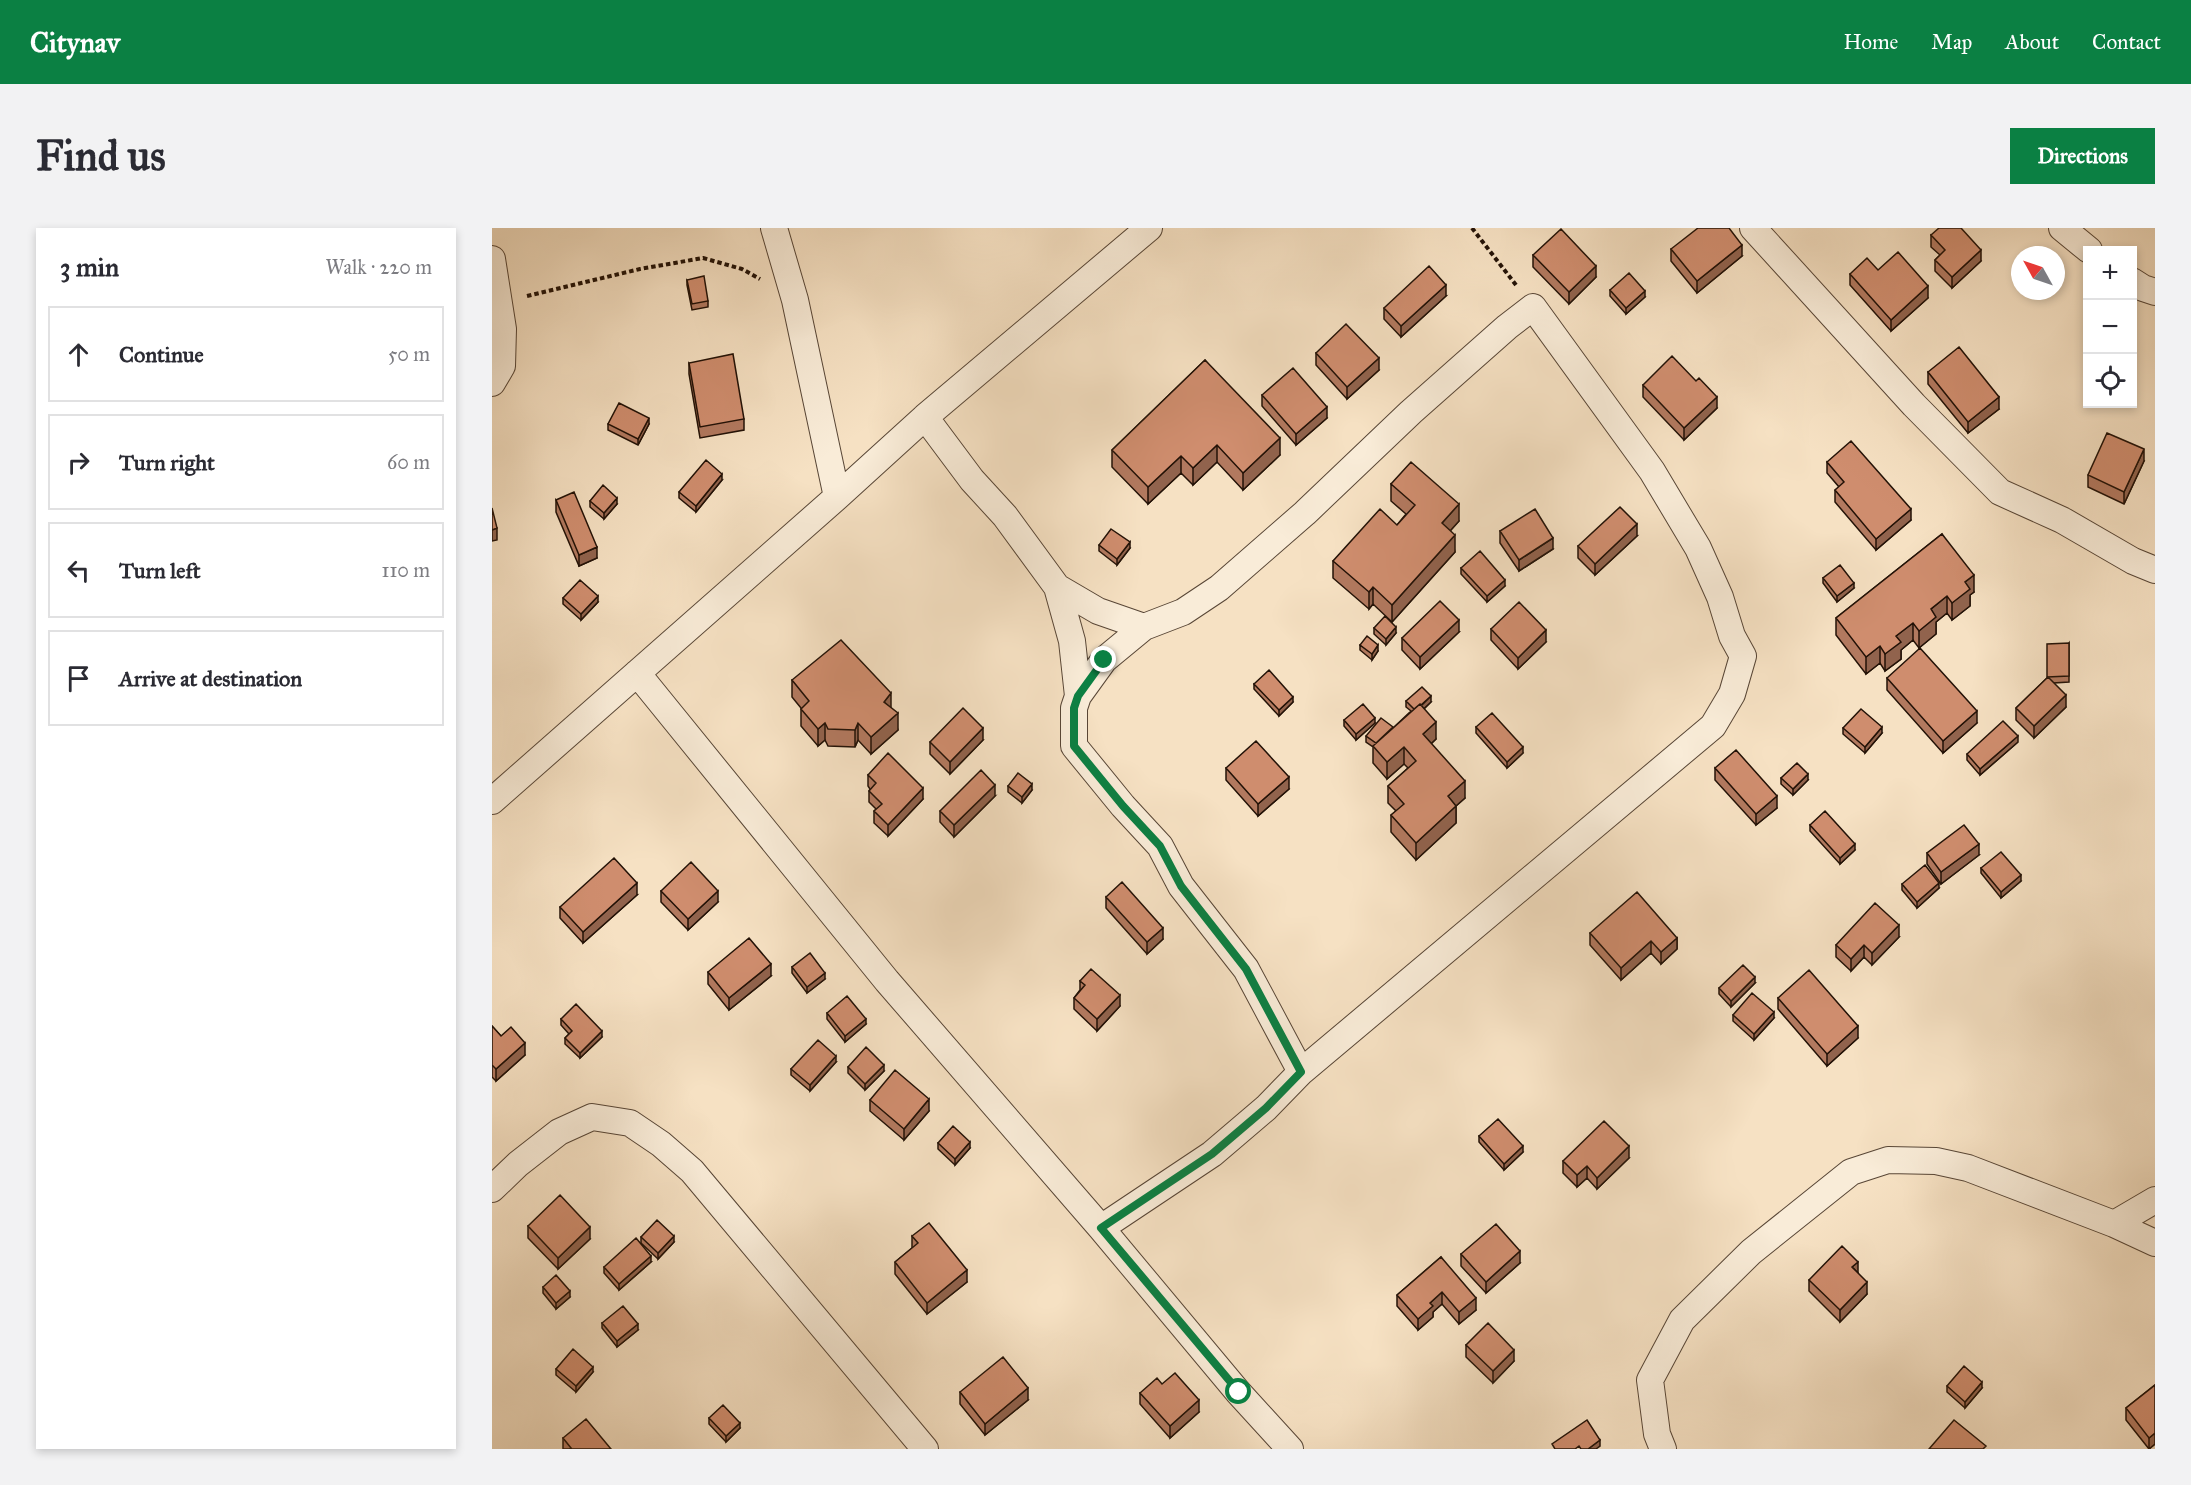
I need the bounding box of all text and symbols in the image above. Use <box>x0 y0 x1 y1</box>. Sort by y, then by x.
text: Citynav <box>30 25 120 60</box>
text: Home <box>1843 29 1898 55</box>
text: Map <box>1931 29 1972 55</box>
text: About <box>2005 29 2059 55</box>
text: Contact <box>2092 29 2161 55</box>
button: Directions <box>2010 128 2155 184</box>
text: Find us <box>36 130 166 182</box>
north arrow <box>2011 246 2065 300</box>
map controls <box>2083 246 2137 408</box>
button: + <box>2083 246 2137 300</box>
text: 3 min <box>60 251 119 283</box>
text: Walk · 220 m <box>325 255 432 279</box>
button: − <box>2083 300 2137 354</box>
icon: ahead <box>62 338 95 371</box>
text: Continue <box>119 341 204 368</box>
text: 50 m <box>388 342 430 366</box>
button: locate <box>2083 354 2137 408</box>
icon: right <box>62 446 95 479</box>
text: Turn right <box>119 449 215 476</box>
text: 60 m <box>387 450 430 474</box>
icon: left <box>62 554 95 587</box>
text: Turn left <box>119 557 201 584</box>
text: 110 m <box>382 558 430 582</box>
route end <box>1090 646 1116 672</box>
icon: arrive <box>62 662 95 695</box>
text: Arrive at destination <box>119 665 302 692</box>
route start <box>1225 1378 1251 1404</box>

